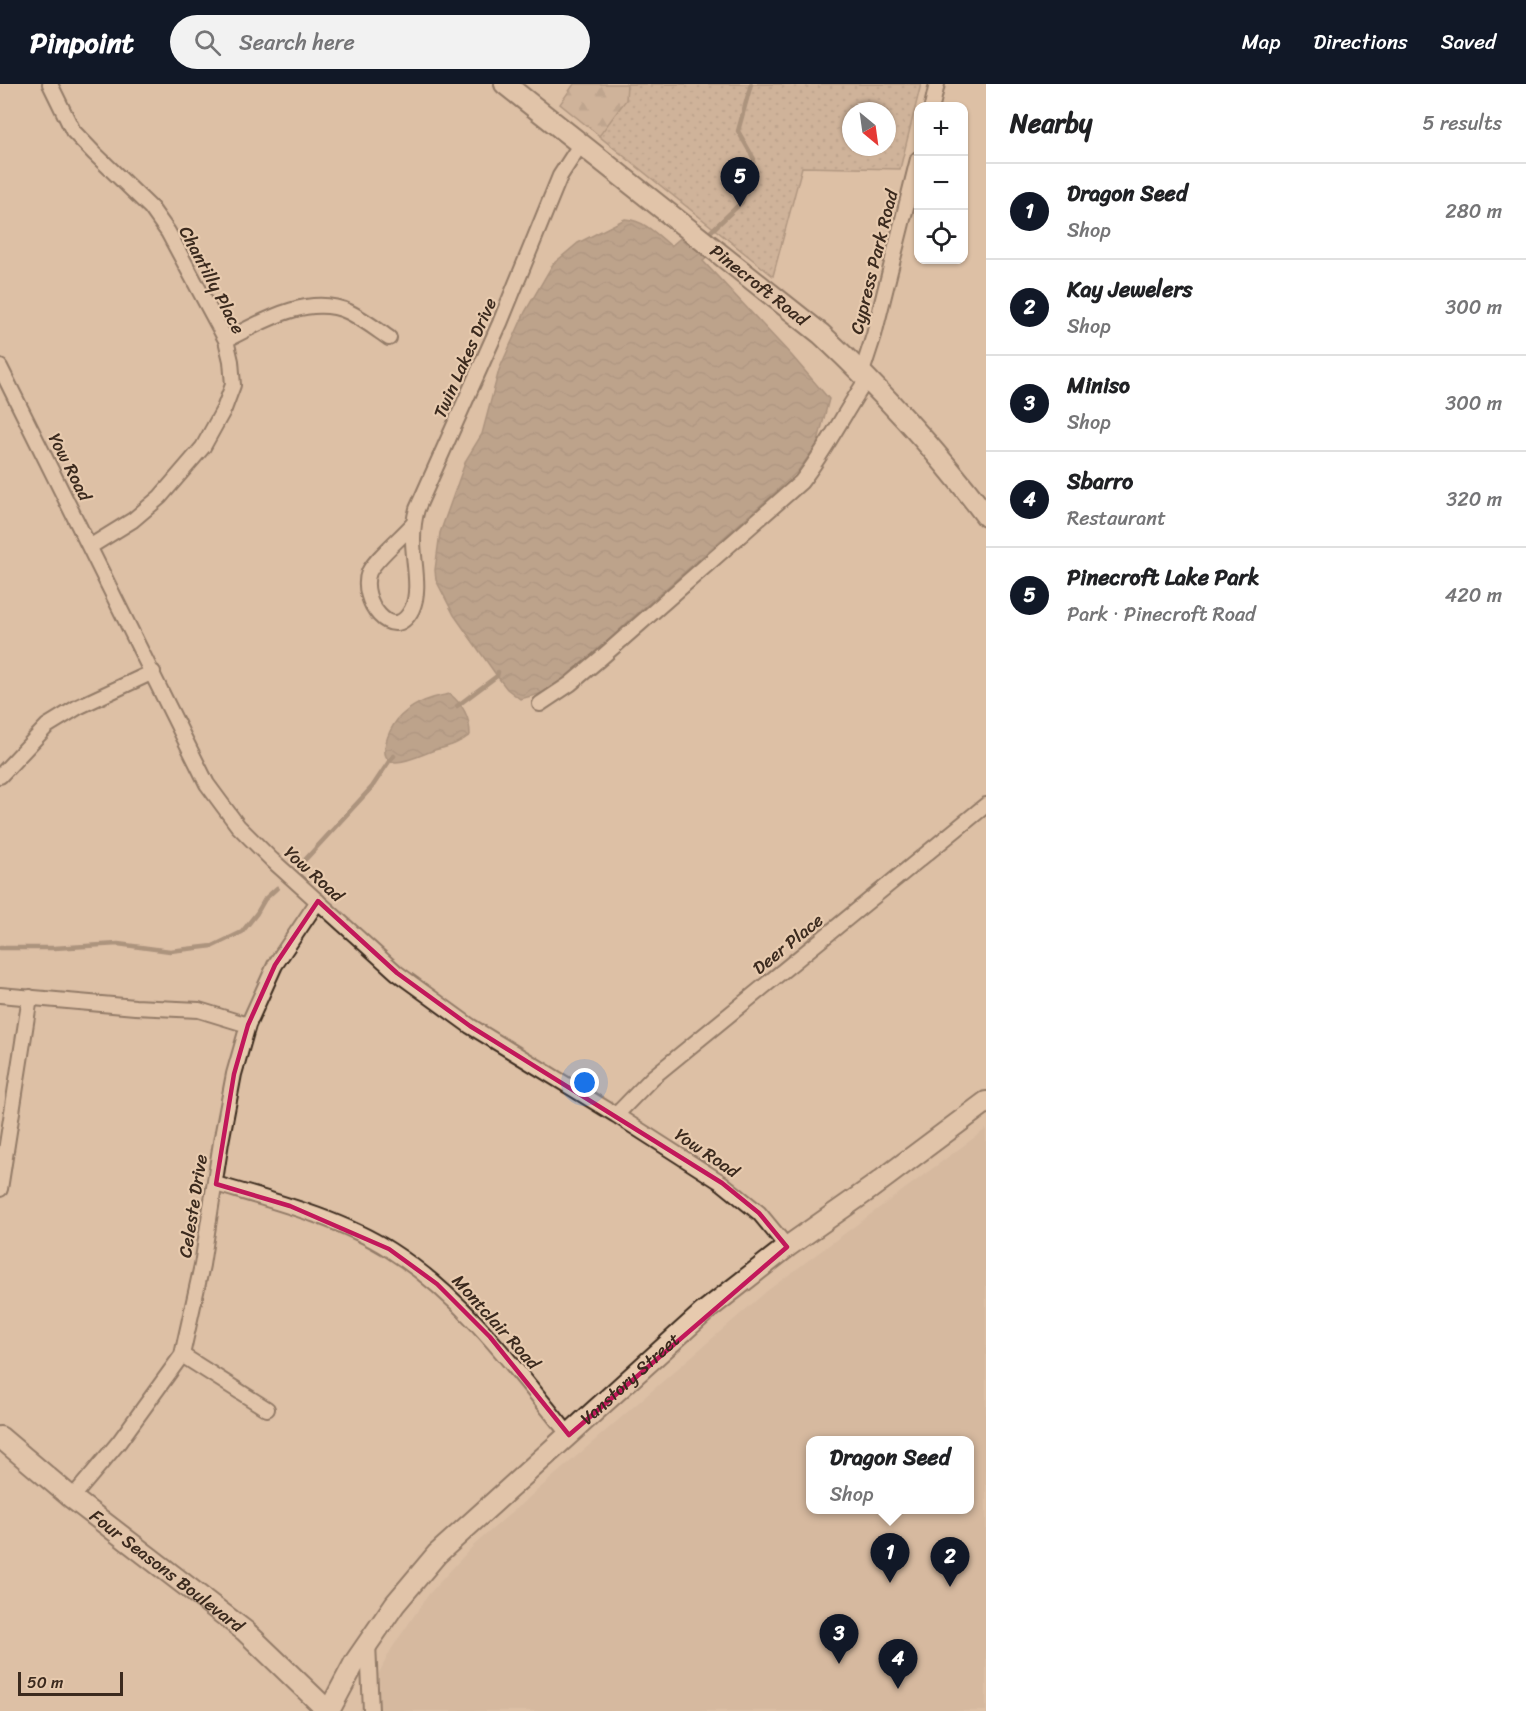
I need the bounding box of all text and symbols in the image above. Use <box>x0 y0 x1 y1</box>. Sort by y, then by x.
search box <box>170 15 590 69</box>
text: Pinpoint <box>30 18 134 67</box>
text: Search here <box>239 23 355 62</box>
text: Map <box>1242 23 1280 61</box>
text: Directions <box>1313 23 1408 61</box>
text: Saved <box>1441 23 1496 61</box>
icon: search <box>191 26 224 59</box>
text: Nearby <box>1010 100 1092 146</box>
north arrow <box>842 102 896 156</box>
map controls <box>914 102 968 264</box>
button: + <box>914 102 968 156</box>
text: 5 results <box>1423 106 1502 141</box>
button: − <box>914 156 968 210</box>
pin: 5 <box>720 158 760 207</box>
text: Dragon Seed <box>1067 174 1188 213</box>
street label: Cypress Park Road <box>841 185 908 338</box>
text: 1 <box>1025 194 1034 229</box>
text: 280 m <box>1445 194 1502 229</box>
button: locate <box>914 210 968 264</box>
text: Shop <box>1067 213 1111 248</box>
street label: Chantilly Place <box>170 220 254 340</box>
street label: Pinecroft Road <box>703 236 817 335</box>
text: Kay Jewelers <box>1067 270 1193 309</box>
text: 2 <box>1024 290 1035 325</box>
text: 300 m <box>1445 290 1502 325</box>
street label: Twin Lakes Drive <box>424 292 506 424</box>
text: Shop <box>1067 309 1111 344</box>
text: Miniso <box>1067 366 1130 405</box>
text: 3 <box>1024 386 1035 421</box>
text: 300 m <box>1445 386 1502 421</box>
text: Shop <box>1067 405 1111 440</box>
street label: Yow Road <box>39 427 101 508</box>
text: Sbarro <box>1067 462 1133 501</box>
text: 4 <box>1023 482 1036 517</box>
text: 320 m <box>1446 482 1502 517</box>
text: Restaurant <box>1067 501 1166 536</box>
text: Pinecroft Lake Park <box>1067 558 1259 597</box>
text: 5 <box>1023 578 1036 613</box>
text: 420 m <box>1445 578 1502 613</box>
text: Park · Pinecroft Road <box>1067 597 1256 632</box>
street label: Yow Road <box>276 838 353 911</box>
street label: Deer Place <box>745 905 831 983</box>
your location <box>570 1068 599 1097</box>
street label: Yow Road <box>668 1119 747 1187</box>
street label: Celeste Drive <box>169 1152 217 1260</box>
street label: Montclair Road <box>444 1267 549 1378</box>
street label: Vanstory Street <box>573 1324 688 1433</box>
popup <box>806 1436 974 1514</box>
text: Dragon Seed <box>830 1438 950 1477</box>
text: Shop <box>830 1477 874 1512</box>
street label: Four Seasons Boulevard <box>82 1501 253 1642</box>
pin: 1 <box>870 1534 910 1583</box>
pin: 2 <box>930 1538 970 1587</box>
pin: 3 <box>820 1614 858 1664</box>
pin: 4 <box>878 1640 918 1689</box>
text: 50 m <box>27 1668 63 1697</box>
scale bar <box>18 1669 123 1696</box>

